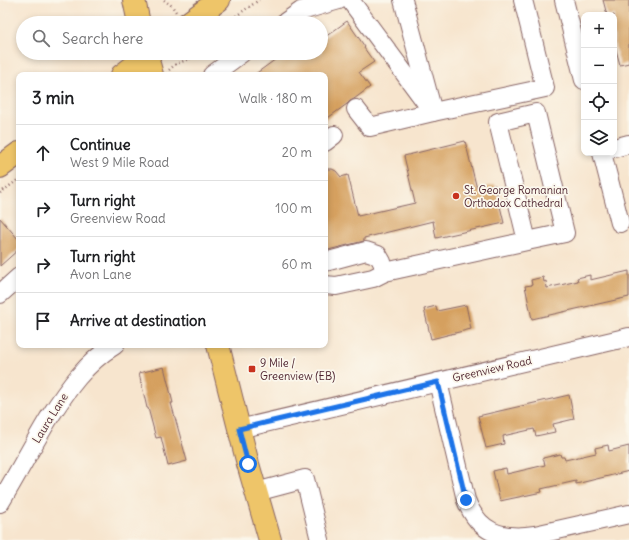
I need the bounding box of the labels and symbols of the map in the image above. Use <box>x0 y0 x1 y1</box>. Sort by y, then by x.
place label: St. George Romanian Orthodox Cathedral <box>464 183 568 210</box>
marker: St. George Romanian Orthodox Cathedral <box>451 191 461 201</box>
street label: Greenview Road <box>451 353 534 385</box>
place label: 9 Mile / Greenview (EB) <box>260 356 335 383</box>
marker: 9 Mile / Greenview (EB) <box>247 364 257 374</box>
street label: Laura Lane <box>29 390 71 446</box>
route start <box>239 455 257 473</box>
route end <box>457 491 475 509</box>

